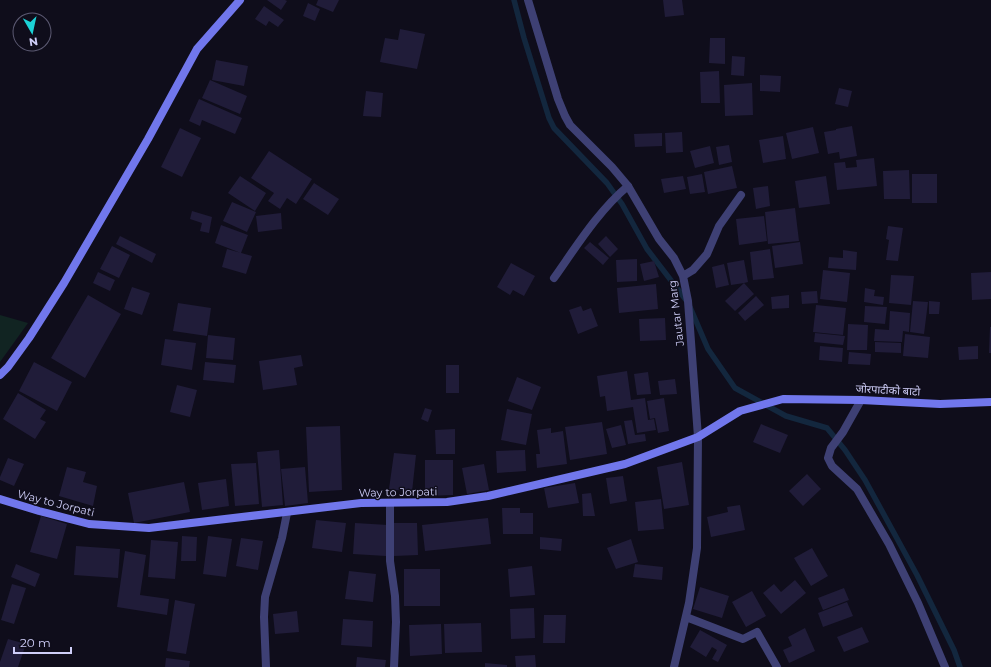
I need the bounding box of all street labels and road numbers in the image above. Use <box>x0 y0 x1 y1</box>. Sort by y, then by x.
street label: Jautar Marg <box>665 279 687 348</box>
street label: जोरपाटीको बाटो <box>855 381 921 399</box>
street label: Way to Jorpati <box>358 484 438 500</box>
street label: Way to Jorpati <box>16 487 96 519</box>

